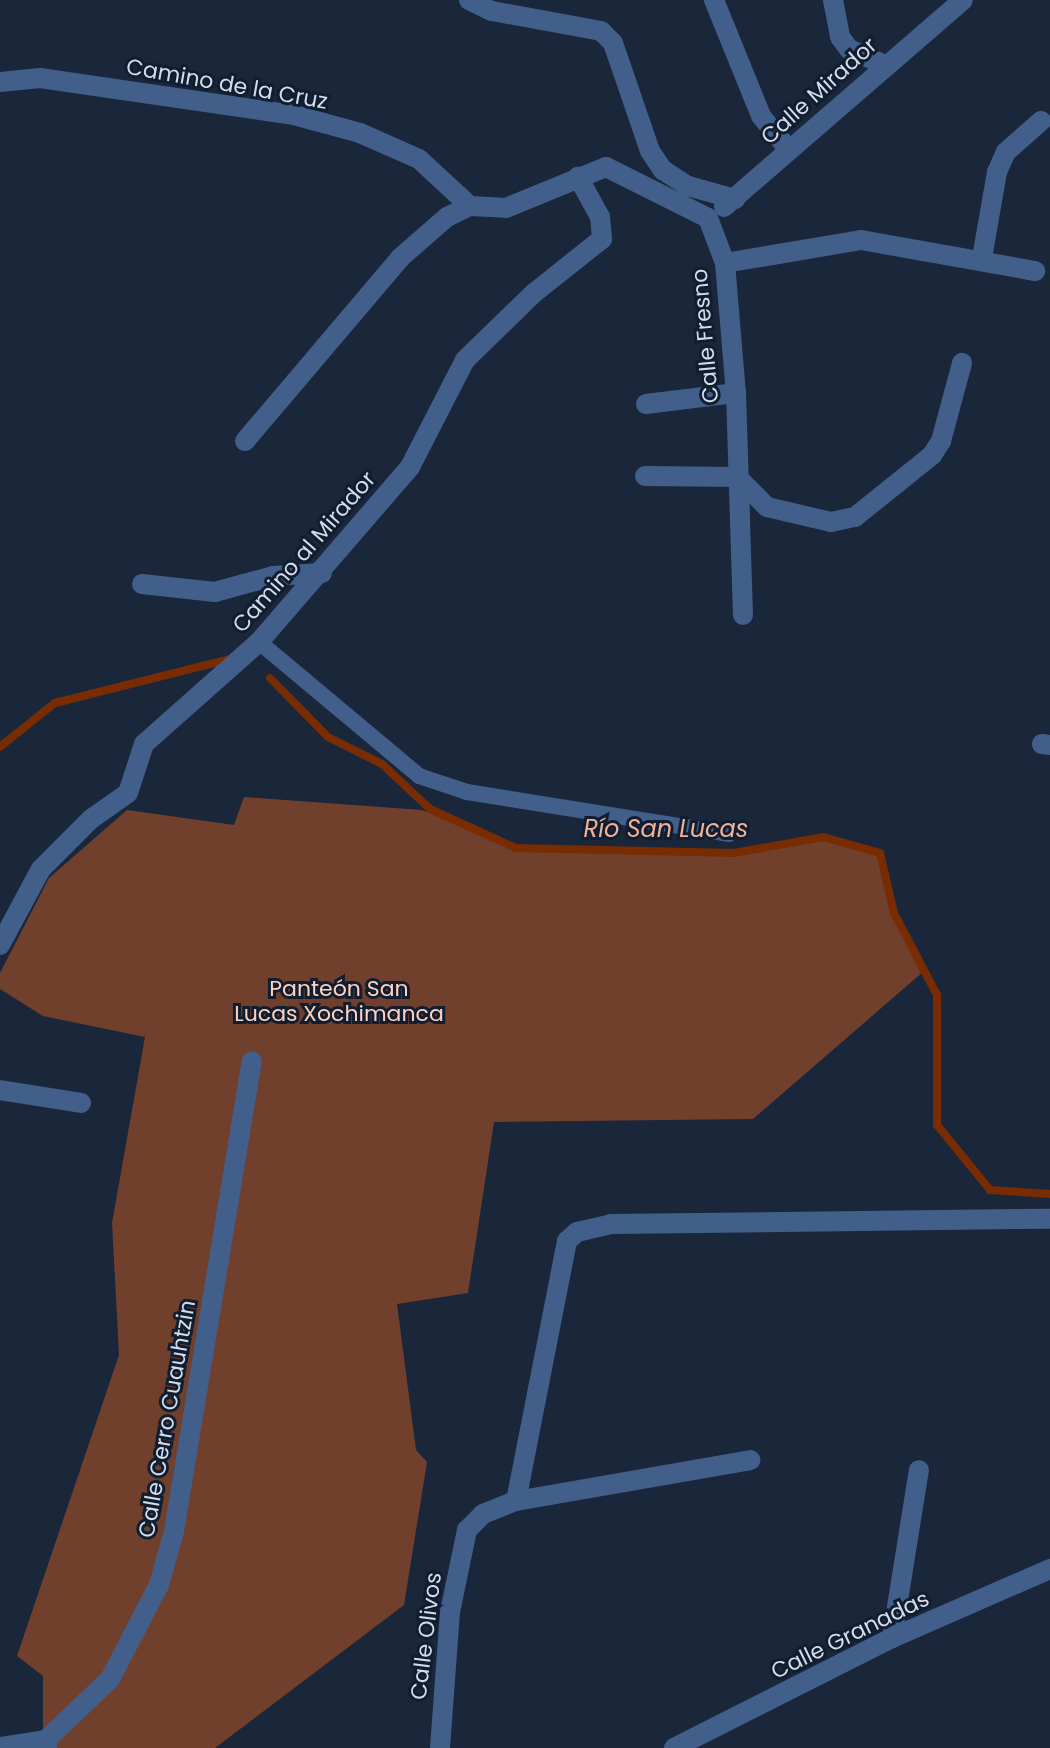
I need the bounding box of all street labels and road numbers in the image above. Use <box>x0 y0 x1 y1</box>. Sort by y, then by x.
street label: Calle Mirador <box>756 32 882 150</box>
street label: Camino de la Cruz <box>124 53 330 115</box>
street label: Calle Fresno <box>686 268 724 404</box>
street label: Camino al Mirador <box>227 466 381 638</box>
street label: Calle Cerro Cuauhtzin <box>133 1298 201 1540</box>
street label: Calle Olivos <box>405 1571 447 1701</box>
street label: Calle Granadas <box>767 1585 933 1685</box>

